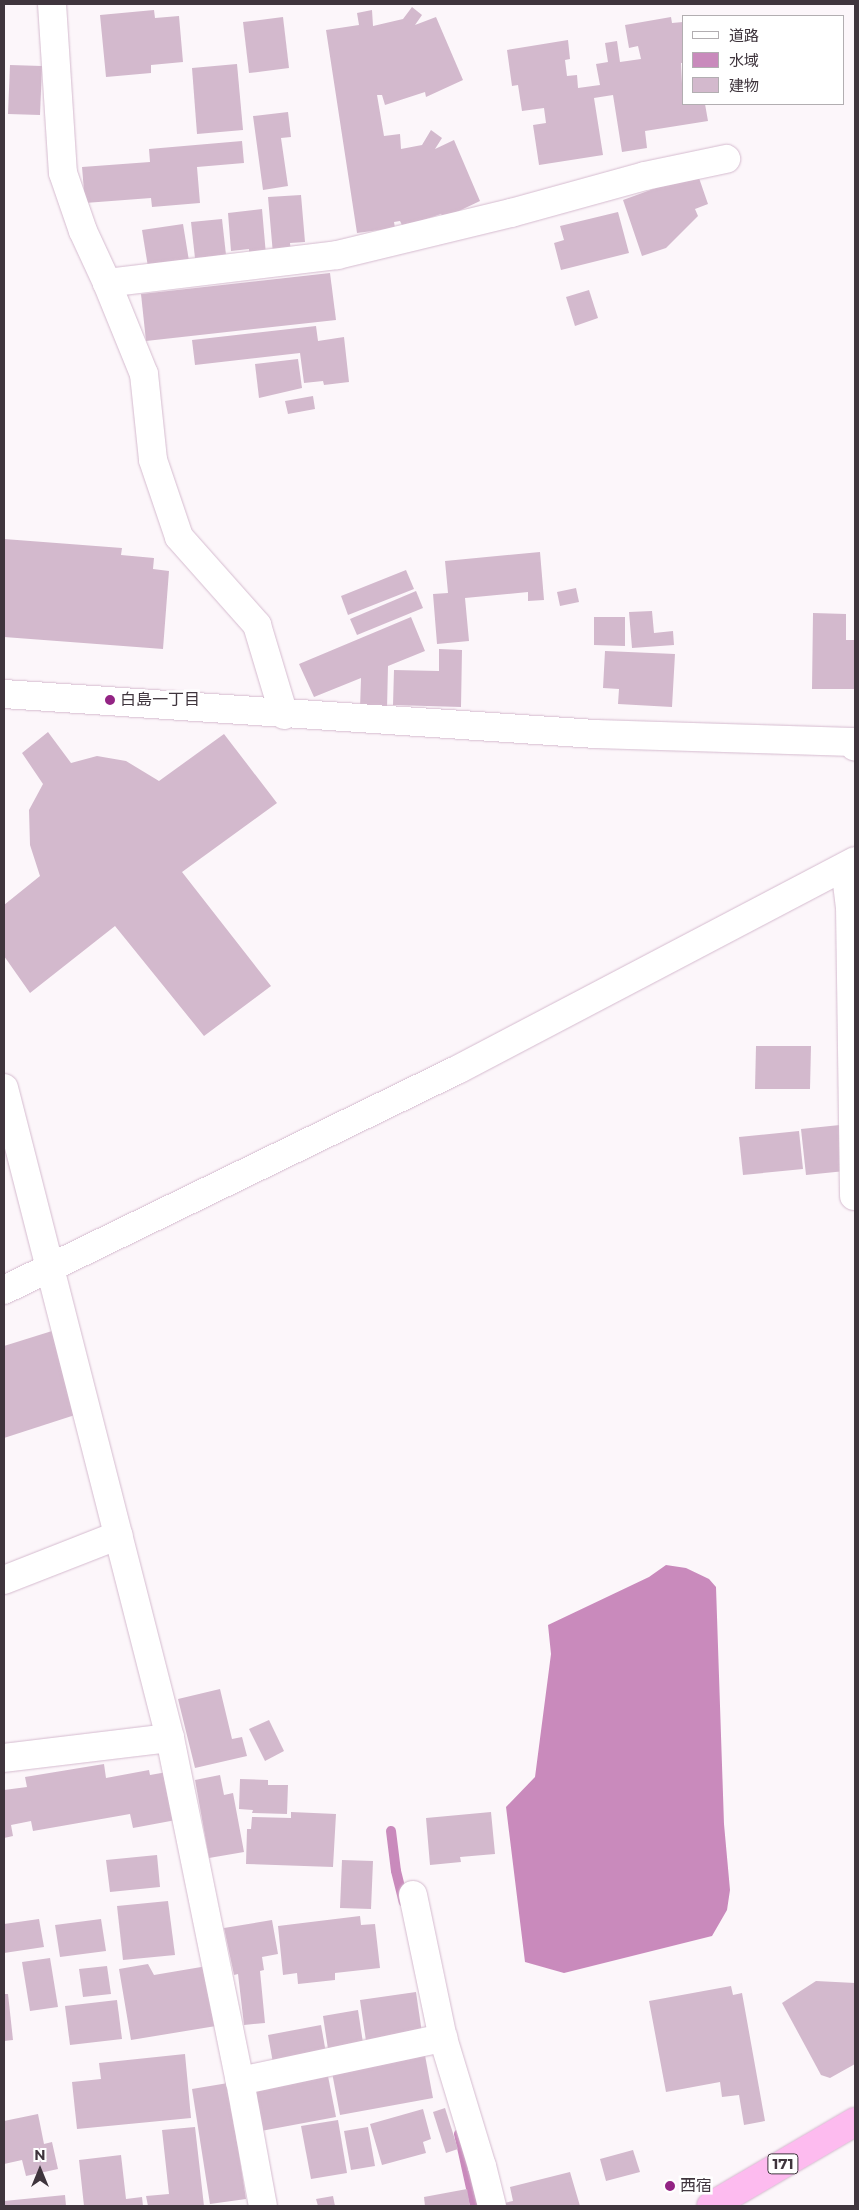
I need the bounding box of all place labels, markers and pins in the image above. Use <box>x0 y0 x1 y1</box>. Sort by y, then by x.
place label: 白島一丁目 <box>120 690 200 710</box>
marker: 白島一丁目 <box>104 694 116 706</box>
place label: 西宿 <box>680 2176 712 2196</box>
marker: 西宿 <box>664 2180 676 2192</box>

